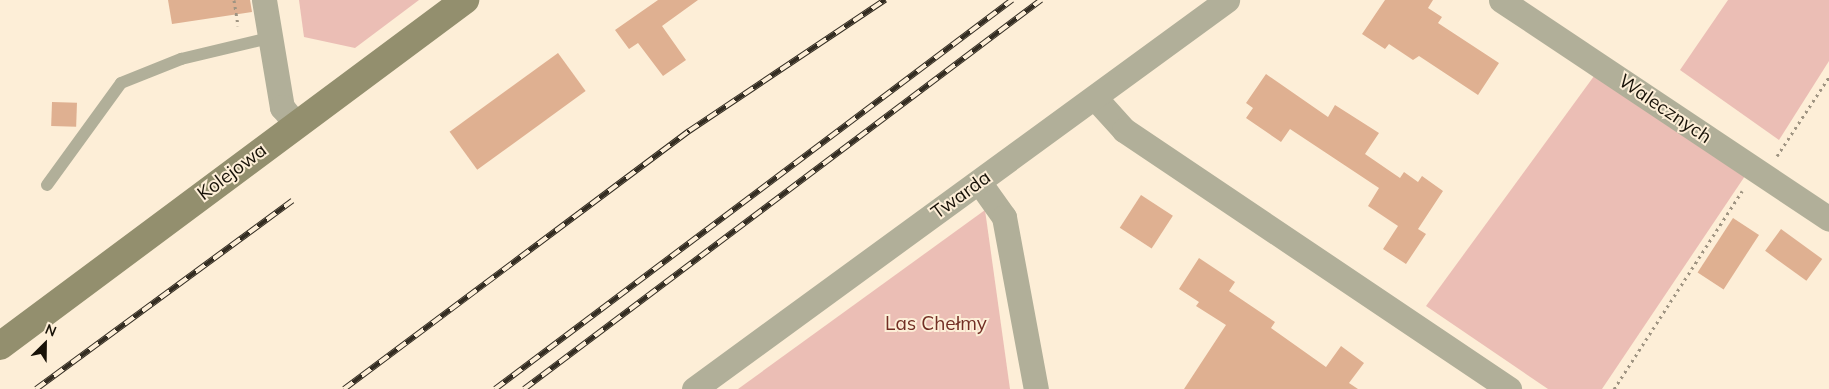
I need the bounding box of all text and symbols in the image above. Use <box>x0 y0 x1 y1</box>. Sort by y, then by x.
street label: Walecznych <box>1614 70 1716 148</box>
street label: Kolejowa <box>193 139 271 205</box>
street label: Twarda <box>927 166 995 224</box>
park label: Las Chełmy <box>885 313 987 335</box>
north arrow <box>20 319 70 369</box>
text: N <box>42 320 59 341</box>

